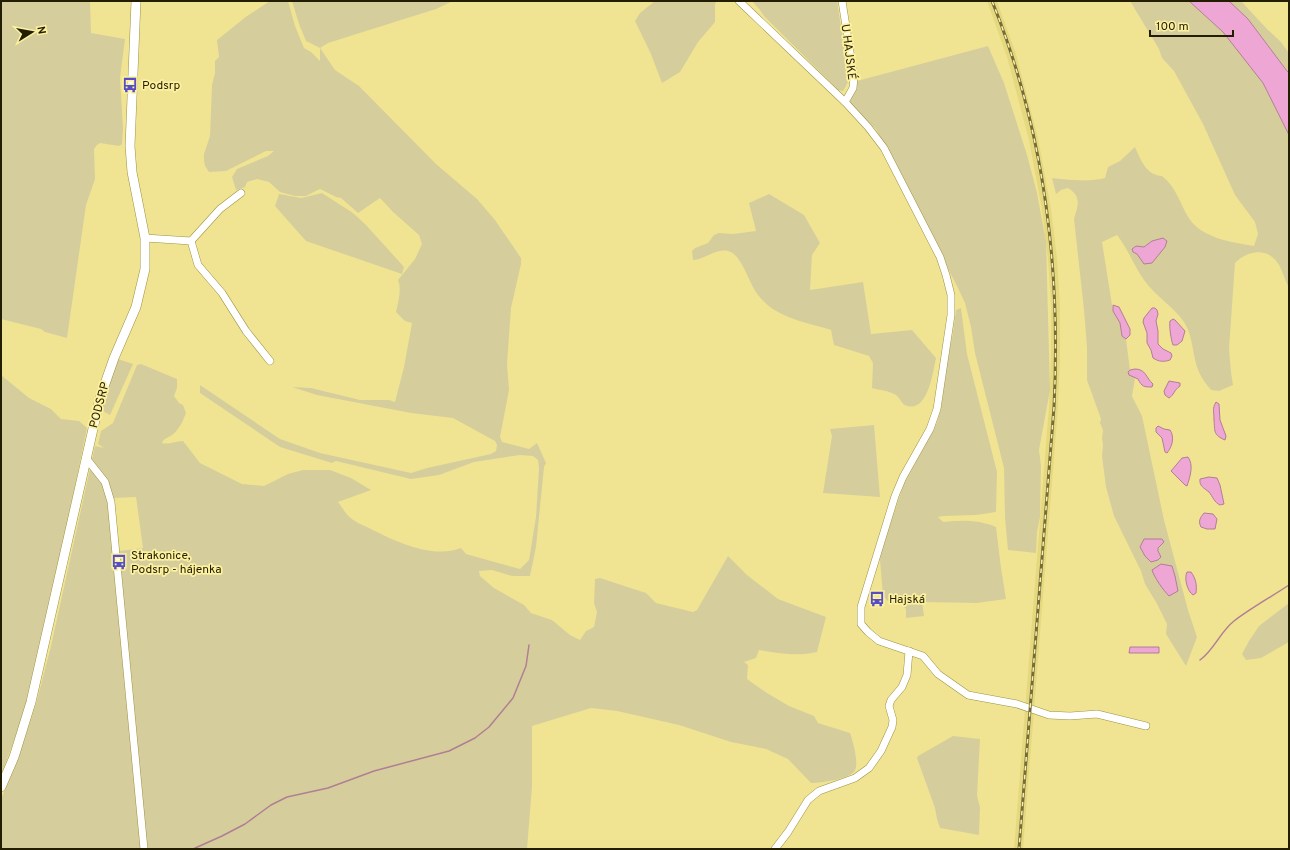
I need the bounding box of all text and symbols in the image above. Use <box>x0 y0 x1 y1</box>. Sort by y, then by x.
north arrow <box>12 12 52 52</box>
scale bar <box>1150 12 1233 38</box>
text: 100 m <box>1156 19 1189 35</box>
street label: U HAJSKÉ <box>837 23 859 81</box>
text: N <box>33 25 48 35</box>
bus stop icon: Podsrp <box>121 76 139 94</box>
place label: Podsrp <box>142 78 180 94</box>
street label: PODSRP <box>86 380 114 430</box>
place label: Strakonice, Podsrp - hájenka <box>131 548 222 578</box>
bus stop icon: Strakonice, Podsrp - hájenka <box>110 553 128 571</box>
bus stop icon: Hajská <box>868 590 886 608</box>
place label: Hajská <box>889 592 925 608</box>

